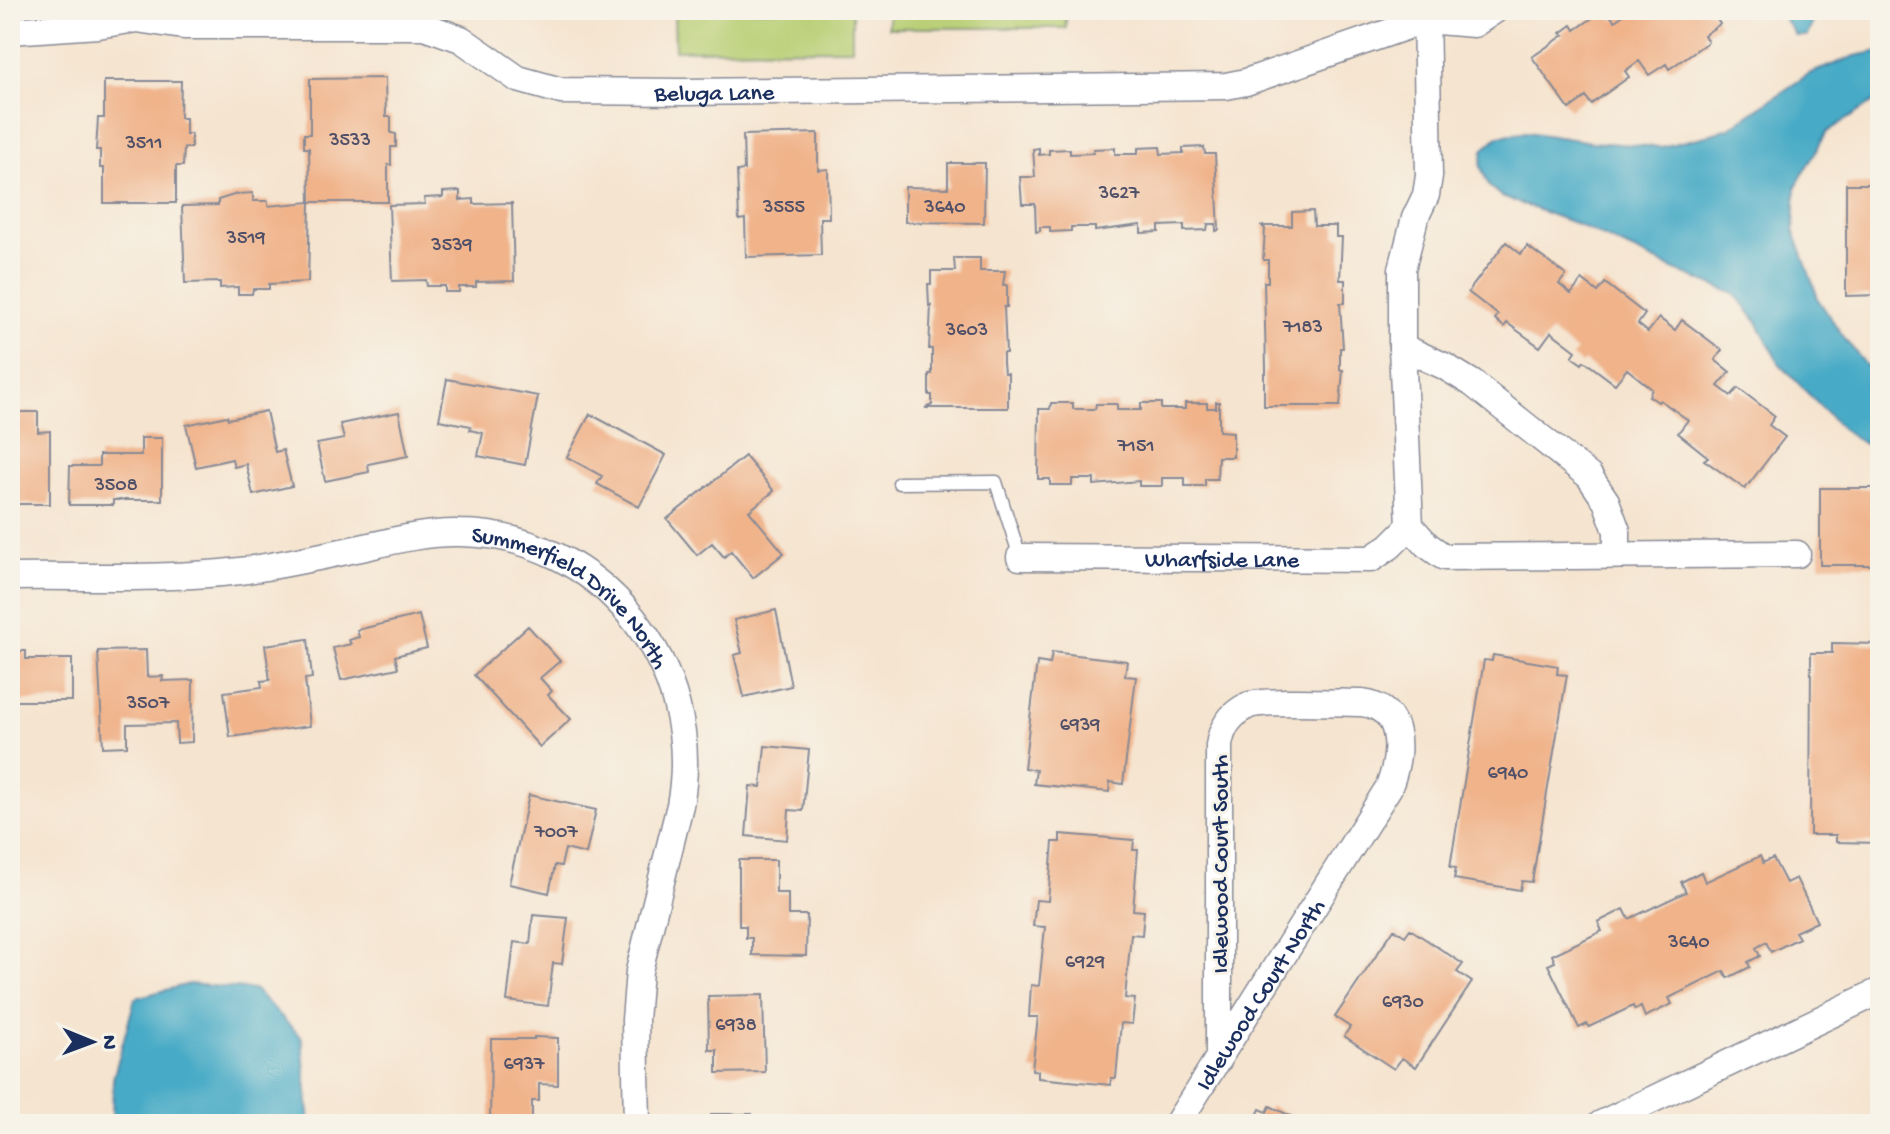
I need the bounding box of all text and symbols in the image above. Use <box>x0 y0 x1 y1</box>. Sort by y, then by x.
street label: Beluga Lane <box>653 80 775 110</box>
house number: 3533 <box>328 130 371 153</box>
house number: 3511 <box>124 133 163 156</box>
house number: 3627 <box>1098 183 1140 206</box>
house number: 3555 <box>762 197 805 220</box>
house number: 3640 <box>923 197 966 220</box>
house number: 3519 <box>226 228 266 251</box>
house number: 3539 <box>430 235 473 258</box>
house number: 7183 <box>1282 317 1323 340</box>
house number: 3603 <box>945 320 988 343</box>
house number: 7151 <box>1116 436 1155 459</box>
house number: 3508 <box>93 475 138 498</box>
street label: Summerfield Drive North <box>470 522 673 675</box>
street label: Wharfside Lane <box>1145 547 1300 577</box>
house number: 3507 <box>126 693 170 716</box>
house number: 6939 <box>1060 715 1100 738</box>
street label: Idlewood Court South <box>1208 754 1237 974</box>
house number: 6940 <box>1488 763 1528 786</box>
house number: 7007 <box>533 822 578 845</box>
street label: Idlewood Court North <box>1191 895 1334 1097</box>
house number: 3640 <box>1667 932 1710 955</box>
house number: 6929 <box>1065 952 1105 975</box>
house number: 6930 <box>1382 992 1424 1015</box>
north arrow <box>52 1002 132 1082</box>
house number: 6938 <box>715 1015 757 1038</box>
text: N <box>95 1035 121 1050</box>
house number: 6937 <box>504 1054 545 1077</box>

